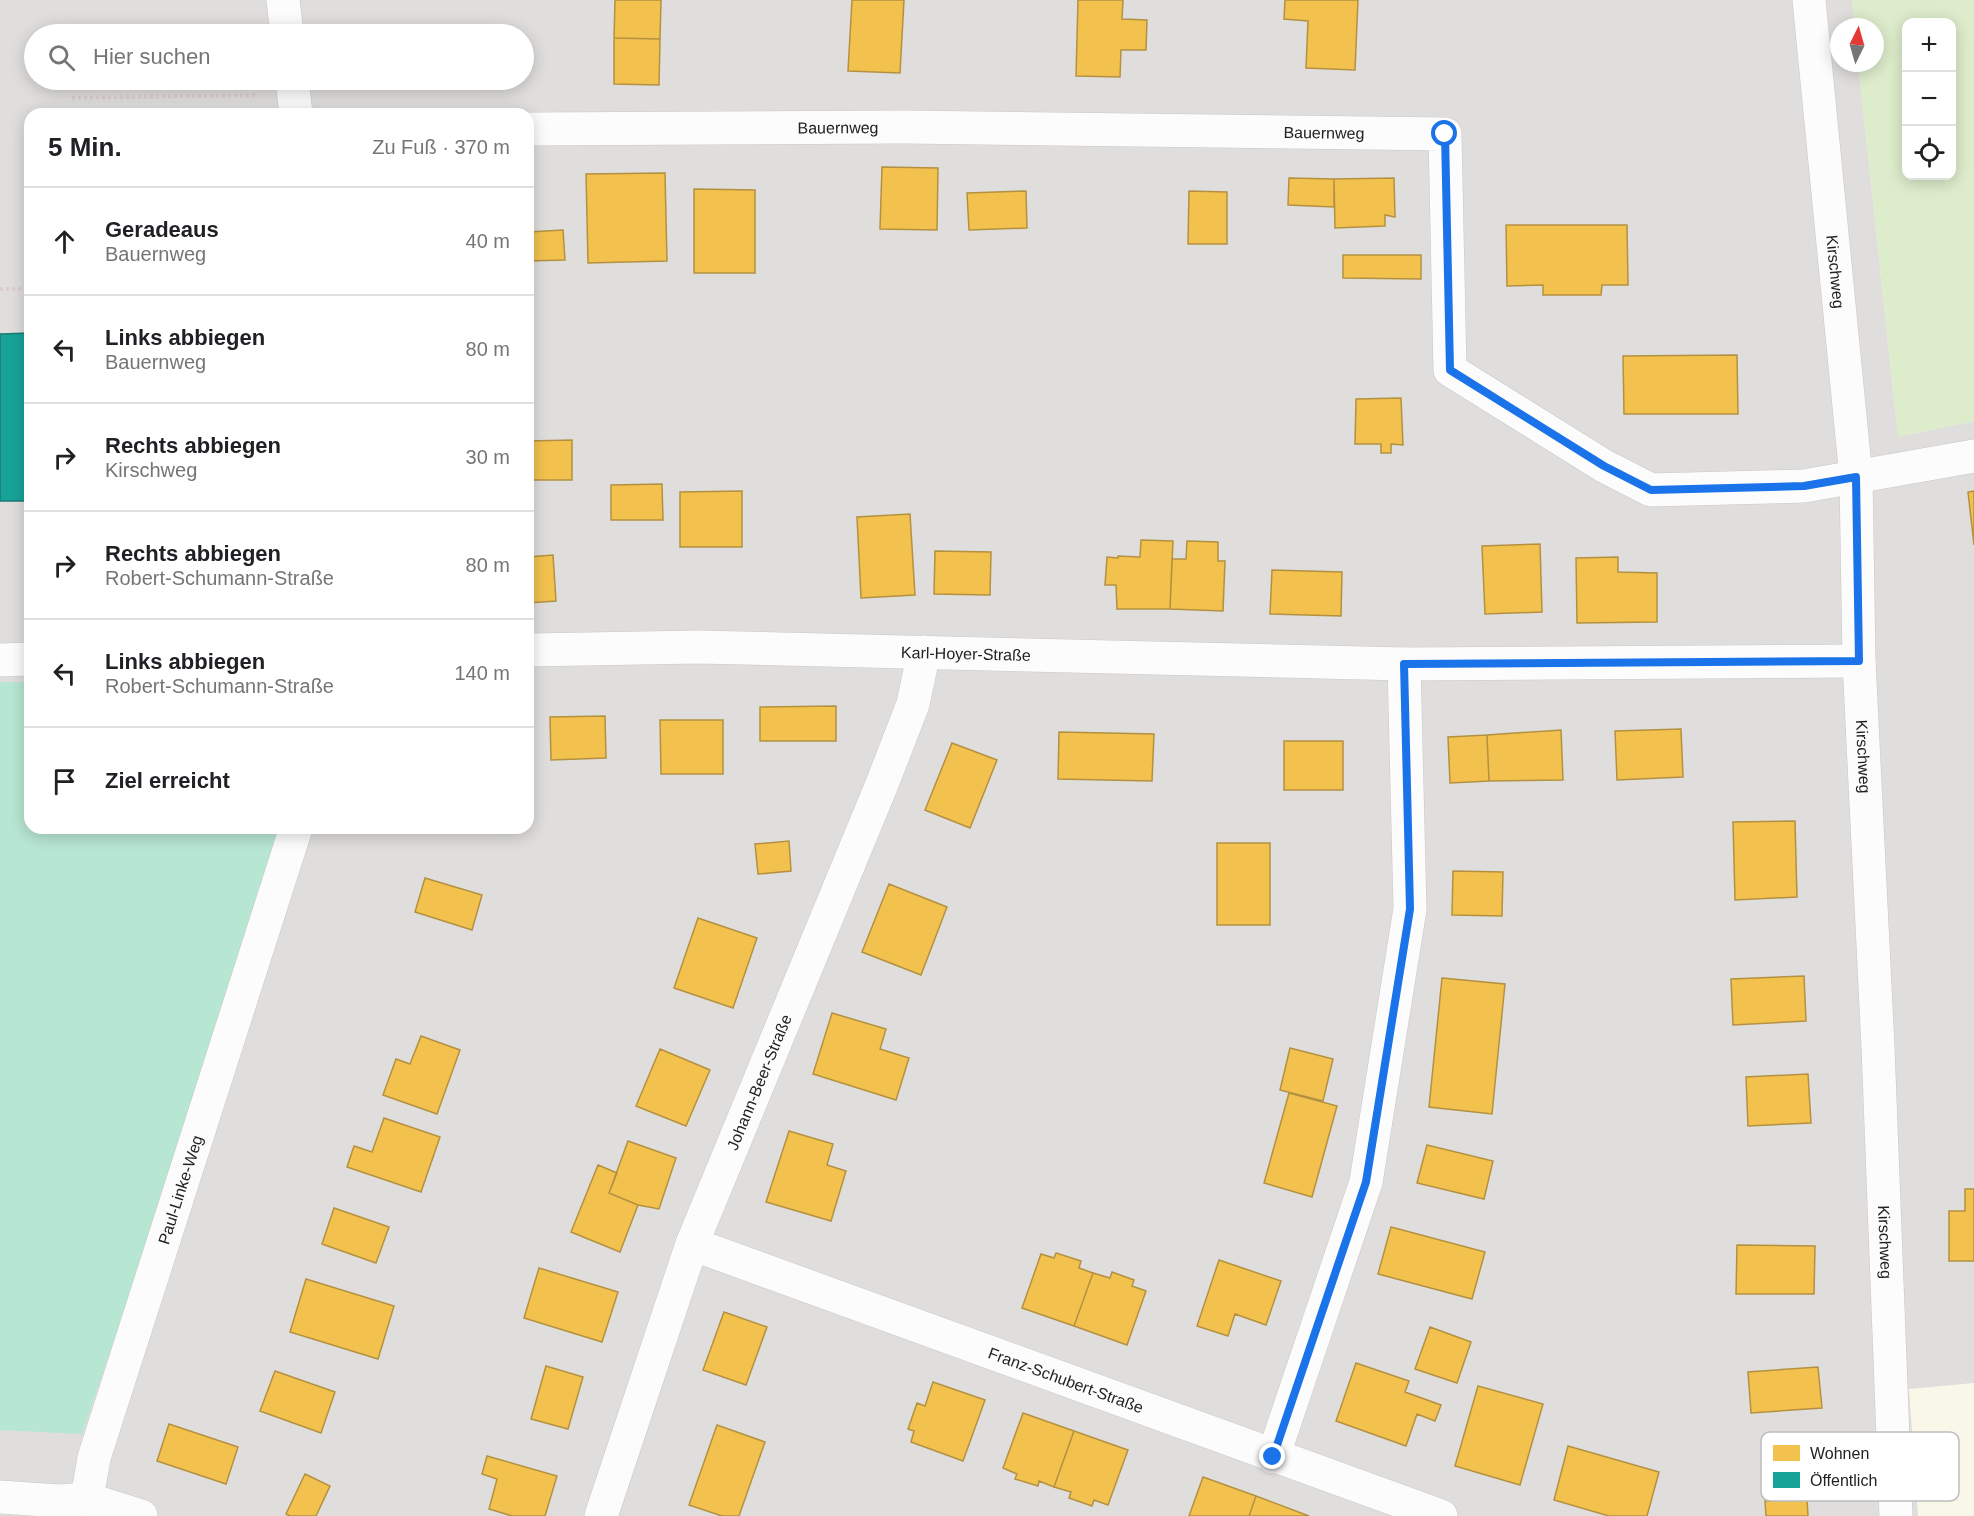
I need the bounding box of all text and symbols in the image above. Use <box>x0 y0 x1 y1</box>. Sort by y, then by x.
north arrow <box>1830 18 1884 72</box>
map controls <box>1902 18 1956 180</box>
button: + <box>1902 18 1956 72</box>
search box <box>24 24 534 90</box>
icon: search <box>45 41 78 74</box>
text: Hier suchen <box>93 44 210 69</box>
button: − <box>1902 72 1956 126</box>
street label: Bauernweg <box>797 119 879 136</box>
route start <box>1431 120 1457 146</box>
street label: Bauernweg <box>1283 123 1365 141</box>
button: locate <box>1902 126 1956 180</box>
text: 5 Min. <box>48 132 122 162</box>
text: Zu Fuß · 370 m <box>372 136 510 158</box>
text: Geradeaus <box>105 217 219 242</box>
icon: ahead <box>48 225 81 258</box>
text: 40 m <box>466 230 510 252</box>
street label: Kirschweg <box>1824 234 1848 309</box>
text: Bauernweg <box>105 243 206 265</box>
text: Links abbiegen <box>105 325 265 350</box>
icon: left <box>48 333 81 366</box>
text: 80 m <box>466 338 510 360</box>
text: Bauernweg <box>105 351 206 373</box>
text: Rechts abbiegen <box>105 433 281 458</box>
icon: right <box>48 441 81 474</box>
text: 30 m <box>466 446 510 468</box>
text: Kirschweg <box>105 459 197 481</box>
text: Rechts abbiegen <box>105 541 281 566</box>
icon: right <box>48 549 81 582</box>
text: 80 m <box>466 554 510 576</box>
text: Robert-Schumann-Straße <box>105 567 334 589</box>
street label: Karl-Hoyer-Straße <box>901 643 1031 664</box>
text: Links abbiegen <box>105 649 265 674</box>
icon: left <box>48 657 81 690</box>
text: 140 m <box>454 662 510 684</box>
text: Robert-Schumann-Straße <box>105 675 334 697</box>
street label: Kirschweg <box>1853 719 1874 794</box>
icon: arrive <box>48 765 81 798</box>
text: Ziel erreicht <box>105 768 230 793</box>
street label: Johann-Beer-Straße <box>723 1012 794 1152</box>
street label: Paul-Linke-Weg <box>155 1133 205 1246</box>
street label: Kirschweg <box>1876 1205 1895 1279</box>
street label: Franz-Schubert-Straße <box>986 1344 1146 1416</box>
legend <box>1761 1432 1959 1501</box>
route end <box>1259 1443 1285 1469</box>
text: Wohnen <box>1810 1445 1869 1462</box>
text: Öffentlich <box>1810 1472 1877 1489</box>

